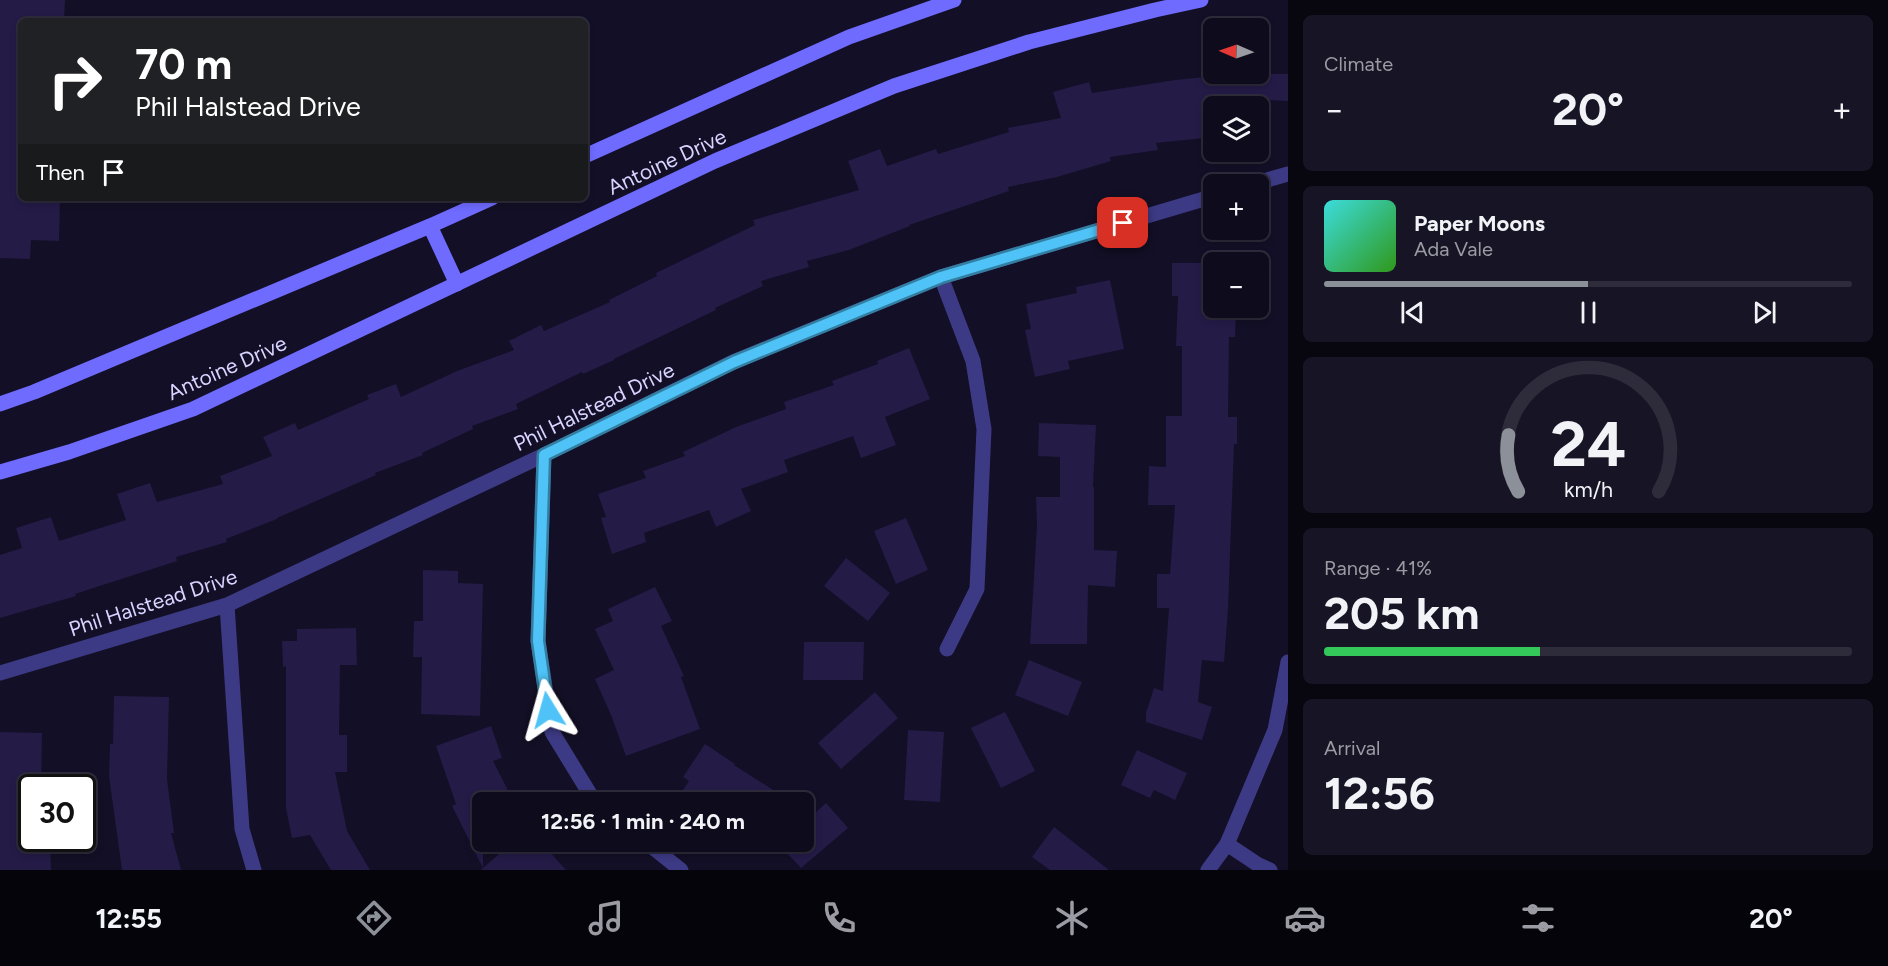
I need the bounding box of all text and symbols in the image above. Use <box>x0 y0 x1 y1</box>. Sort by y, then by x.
north arrow <box>1203 18 1269 84</box>
map controls <box>1203 18 1269 318</box>
text: 70 m <box>135 39 232 90</box>
icon: right <box>36 42 114 120</box>
text: Climate <box>1324 52 1393 76</box>
text: 20° <box>1552 82 1624 136</box>
text: Phil Halstead Drive <box>135 90 361 123</box>
text: − <box>1324 90 1345 129</box>
text: + <box>1831 90 1852 129</box>
button: layers <box>1203 96 1269 162</box>
street label: Antoine Drive <box>604 123 730 200</box>
icon: arrive <box>97 156 130 189</box>
text: Then <box>36 159 85 186</box>
button: + <box>1203 174 1269 240</box>
pin <box>1097 197 1148 248</box>
icon: arrive <box>1106 206 1139 239</box>
text: Paper Moons <box>1414 210 1545 237</box>
text: Ada Vale <box>1414 237 1493 261</box>
button: − <box>1203 252 1269 318</box>
icon: previous <box>1396 296 1429 329</box>
icon: pause <box>1572 296 1605 329</box>
icon: next <box>1748 296 1781 329</box>
street label: Antoine Drive <box>163 330 290 405</box>
street label: Phil Halstead Drive <box>509 357 678 456</box>
text: 24 <box>1550 407 1626 482</box>
text: km/h <box>1564 477 1612 502</box>
text: Range · 41% <box>1324 556 1432 580</box>
street label: Phil Halstead Drive <box>65 564 240 642</box>
text: 205 km <box>1324 586 1480 640</box>
position arrow <box>516 678 580 742</box>
text: Arrival <box>1324 736 1380 760</box>
text: 12:56 <box>1324 766 1435 820</box>
speed limit sign: 30 <box>18 774 96 852</box>
text: 12:56 · 1 min · 240 m <box>541 808 745 835</box>
icon: directions <box>353 897 395 939</box>
icon: music <box>585 897 627 939</box>
icon: phone <box>818 897 860 939</box>
icon: climate <box>1051 897 1093 939</box>
icon: car <box>1284 897 1326 939</box>
icon: filters <box>1517 897 1559 939</box>
text: 12:55 <box>95 902 162 935</box>
text: 20° <box>1749 902 1793 935</box>

